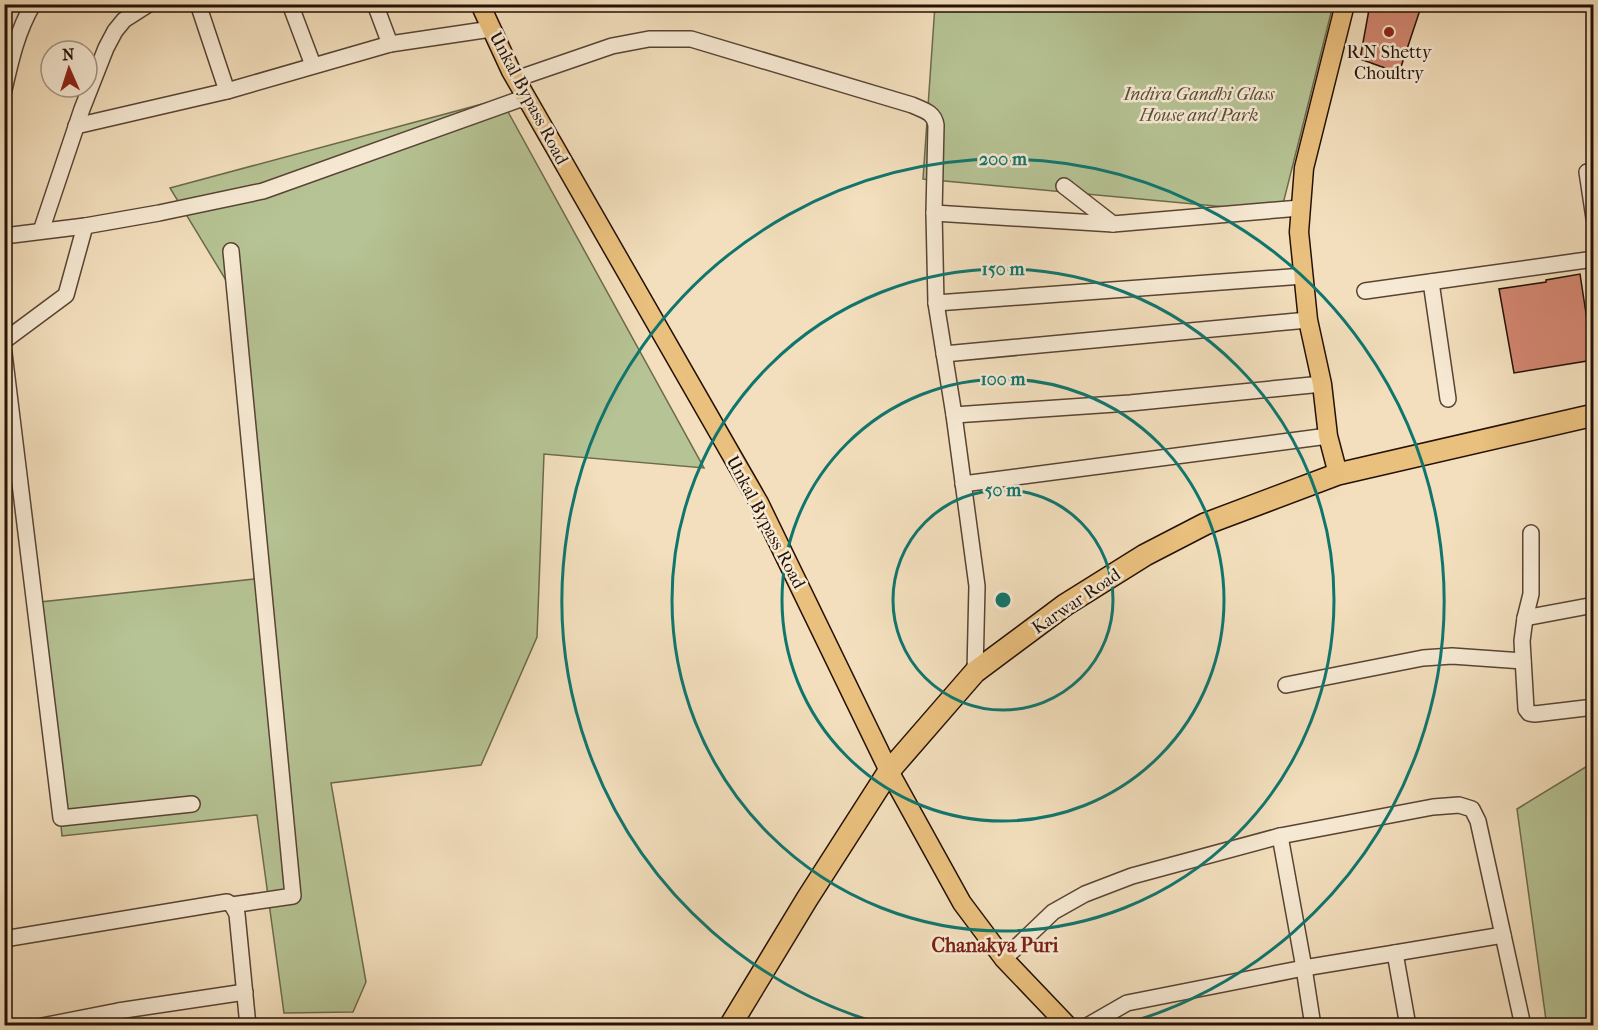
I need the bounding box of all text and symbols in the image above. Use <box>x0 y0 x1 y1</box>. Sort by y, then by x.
marker: R N Shetty Choultry <box>1382 25 1396 39</box>
street label: Unkal Bypass Road <box>485 28 573 168</box>
north arrow <box>39 39 99 99</box>
place label: R N Shetty Choultry <box>1346 42 1433 84</box>
text: N <box>62 45 76 64</box>
park label: Indira Gandhi Glass House and Park <box>1122 84 1275 126</box>
text: 200 m <box>979 149 1028 170</box>
text: 150 m <box>982 259 1025 280</box>
text: 100 m <box>980 369 1027 390</box>
street label: Unkal Bypass Road <box>722 452 810 592</box>
text: 50 m <box>985 480 1022 501</box>
street label: Karwar Road <box>1028 564 1125 639</box>
centre of rings <box>993 590 1013 610</box>
district label: Chanakya Puri <box>932 934 1060 957</box>

